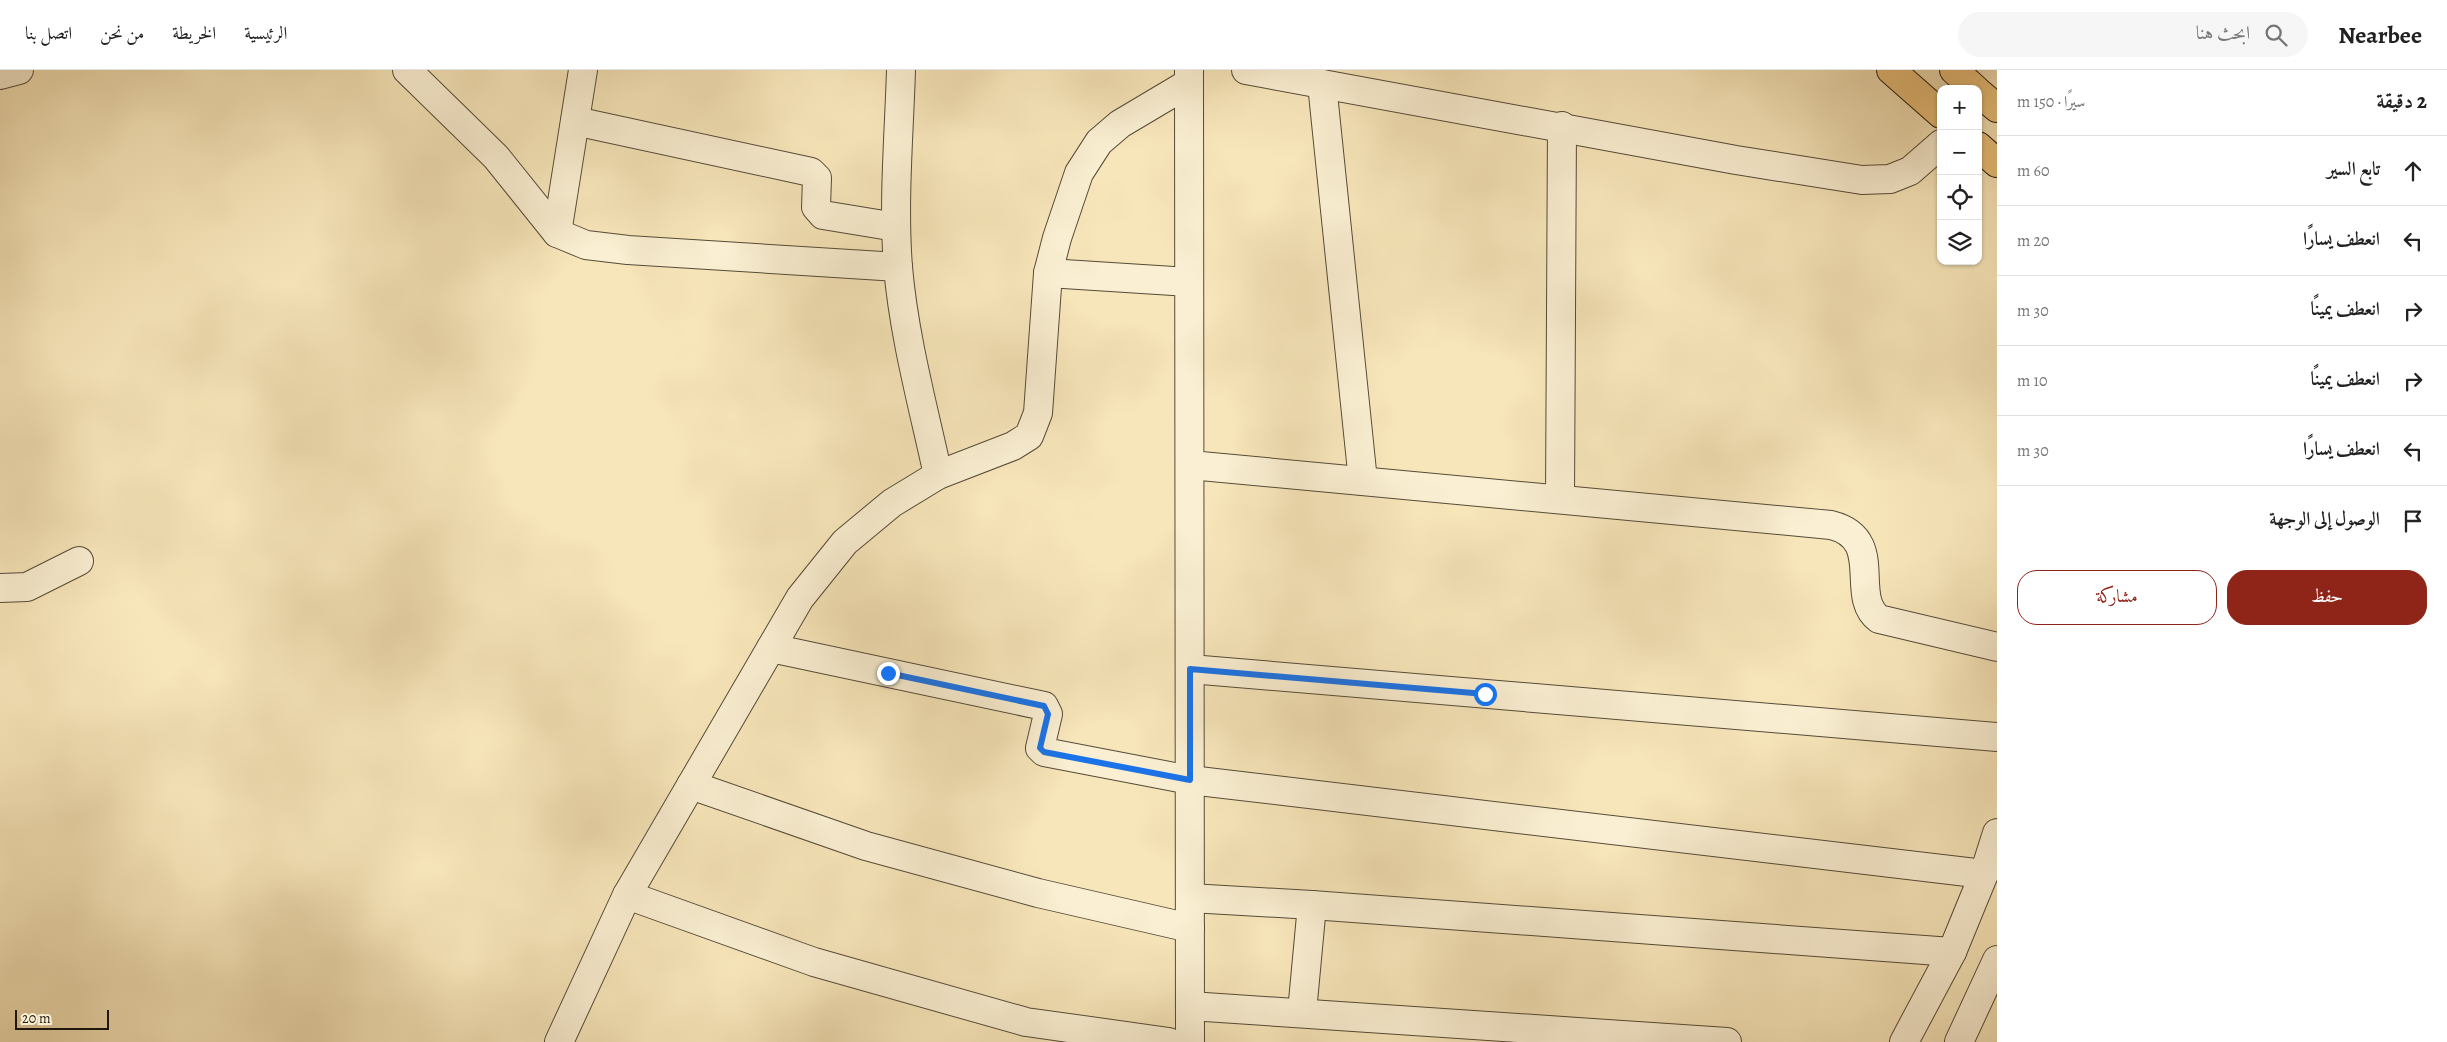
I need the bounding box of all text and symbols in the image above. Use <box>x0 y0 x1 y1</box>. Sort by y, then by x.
search box <box>1958 12 2308 57</box>
text: Nearbee <box>2338 19 2422 51</box>
text: ابحث هنا <box>2196 20 2250 46</box>
text: اتصل بنا <box>25 21 72 45</box>
text: من نحن <box>100 21 144 45</box>
text: الخريطة <box>172 21 216 45</box>
text: الرئيسية <box>244 21 287 45</box>
icon: search <box>2262 21 2290 49</box>
map controls <box>1937 85 1982 265</box>
button: + <box>1937 85 1982 130</box>
text: 2 دقيقة <box>2377 87 2427 115</box>
text: سيرًا · 150 m <box>2017 91 2085 113</box>
button: − <box>1937 130 1982 175</box>
text: تابع السير <box>2327 156 2380 182</box>
icon: ahead <box>2399 157 2427 185</box>
text: 60 m <box>2017 160 2049 182</box>
button: locate <box>1937 175 1982 220</box>
button: layers <box>1937 220 1982 265</box>
text: انعطف يسارًا <box>2303 226 2380 252</box>
icon: left <box>2399 227 2427 255</box>
text: 20 m <box>2017 230 2050 252</box>
text: انعطف يمينًا <box>2310 296 2380 322</box>
icon: right <box>2399 297 2427 325</box>
text: 30 m <box>2017 300 2049 322</box>
text: انعطف يمينًا <box>2310 366 2380 392</box>
icon: right <box>2399 367 2427 395</box>
text: 10 m <box>2017 370 2048 392</box>
text: انعطف يسارًا <box>2303 436 2380 462</box>
icon: left <box>2399 437 2427 465</box>
text: 30 m <box>2017 440 2049 462</box>
text: الوصول إلى الوجهة <box>2269 506 2380 532</box>
icon: arrive <box>2399 507 2427 535</box>
button: مشاركة <box>2017 570 2217 625</box>
button: حفظ <box>2227 570 2427 625</box>
route end <box>877 662 900 685</box>
route start <box>1474 683 1497 706</box>
scale bar <box>15 1007 109 1030</box>
text: 20 m <box>22 1009 51 1028</box>

